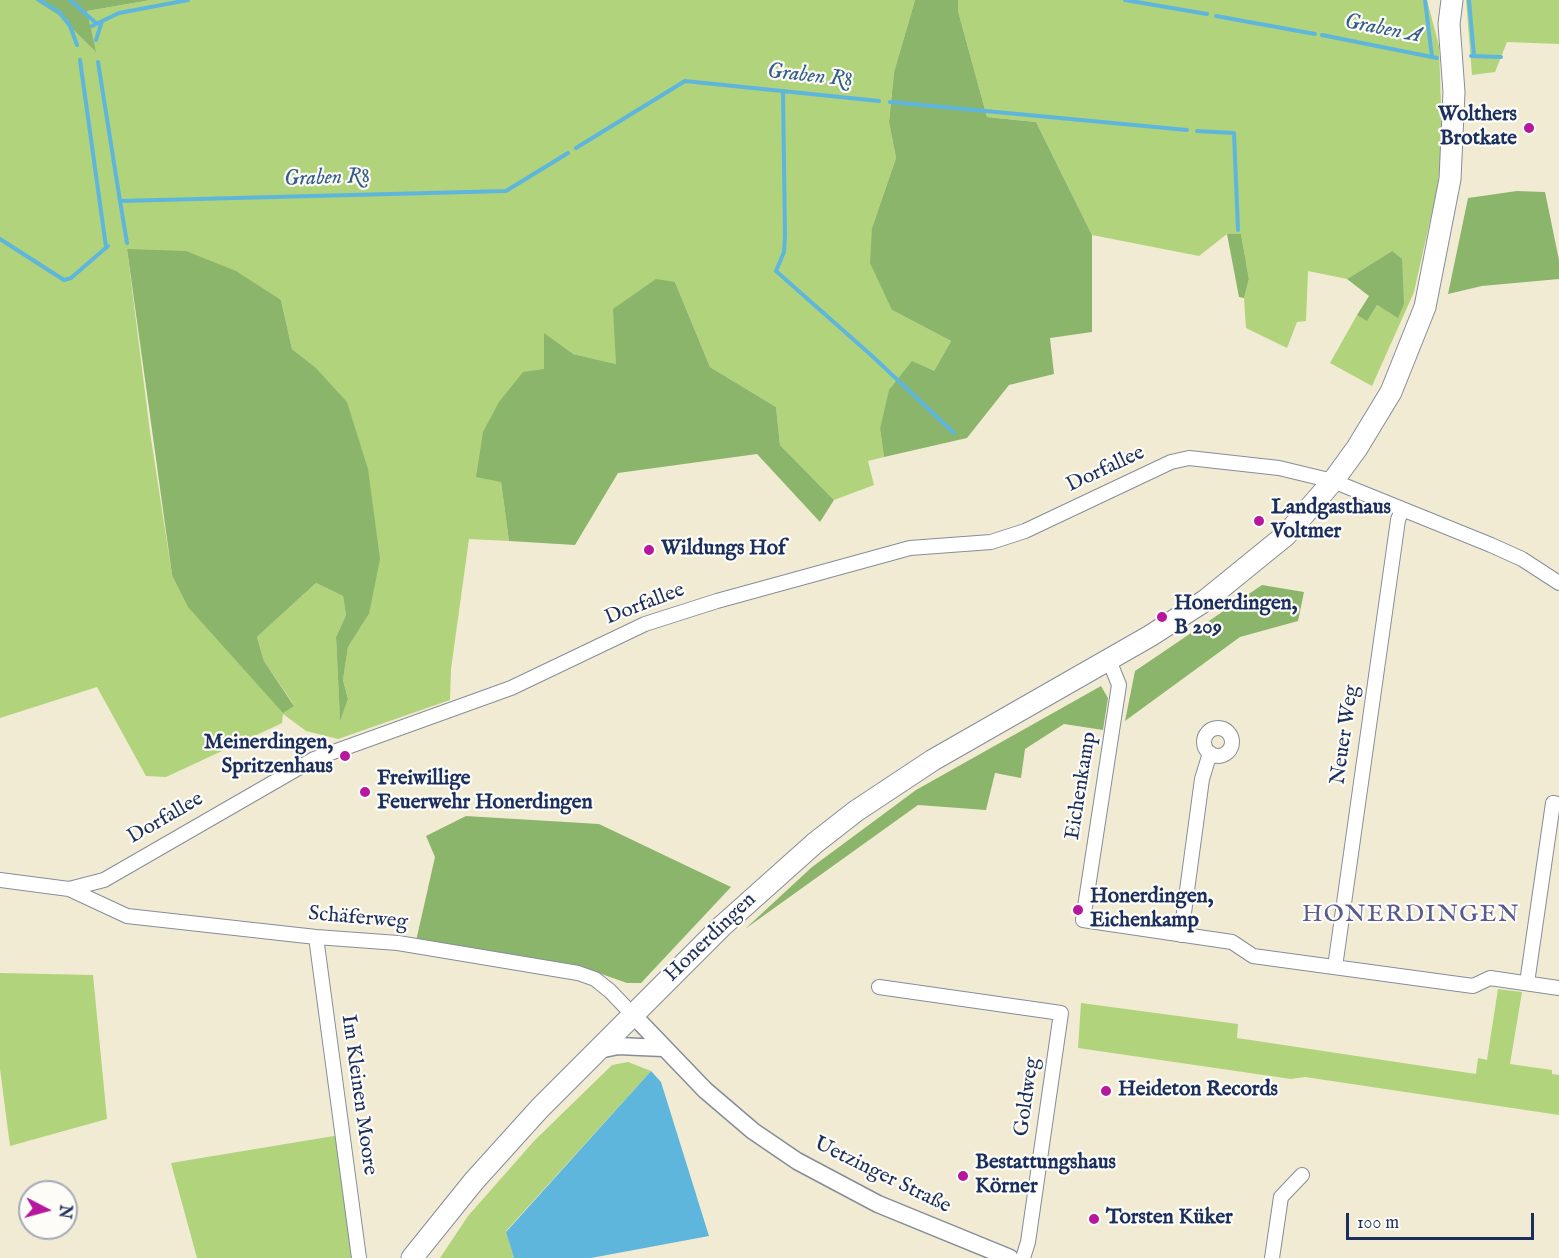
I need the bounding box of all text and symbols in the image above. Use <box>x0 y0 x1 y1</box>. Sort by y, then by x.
water label: Graben A <box>1342 10 1424 50</box>
water label: Graben R8 <box>766 59 854 95</box>
place label: Wolthers Brotkate <box>1438 103 1517 153</box>
marker: Wolthers Brotkate <box>1522 121 1536 135</box>
water label: Graben R8 <box>283 164 371 194</box>
street label: Dorfallee <box>1063 441 1149 499</box>
place label: Landgasthaus Voltmer <box>1271 496 1391 546</box>
marker: Landgasthaus Voltmer <box>1252 514 1266 528</box>
place label: Wildungs Hof <box>661 537 786 563</box>
marker: Wildungs Hof <box>642 543 656 557</box>
street label: Dorfallee <box>602 578 688 632</box>
place label: Honerdingen, B 209 <box>1174 592 1297 642</box>
marker: Honerdingen, B 209 <box>1155 610 1169 624</box>
street label: Neuer Weg <box>1327 684 1365 786</box>
street label: Eichenkamp <box>1061 730 1103 842</box>
place label: Meinerdingen, Spritzenhaus <box>204 731 333 781</box>
marker: Meinerdingen, Spritzenhaus <box>338 749 352 763</box>
place label: Freiwillige Feuerwehr Honerdingen <box>377 767 593 817</box>
marker: Freiwillige Feuerwehr Honerdingen <box>358 785 372 799</box>
street label: Dorfallee <box>124 787 208 851</box>
place label: Honerdingen, Eichenkamp <box>1090 885 1213 935</box>
street label: Honerdingen <box>660 888 762 988</box>
street label: Schäferweg <box>307 902 409 936</box>
district label: HONERDINGEN <box>1302 902 1520 930</box>
marker: Honerdingen, Eichenkamp <box>1071 903 1085 917</box>
street label: Im Kleinen Moore <box>334 1013 382 1177</box>
street label: Goldweg <box>1010 1056 1046 1138</box>
place label: Heideton Records <box>1118 1078 1278 1104</box>
marker: Heideton Records <box>1099 1084 1113 1098</box>
street label: Uetzinger Straße <box>809 1132 955 1220</box>
place label: Bestattungshaus Körner <box>975 1151 1116 1201</box>
marker: Bestattungshaus Körner <box>956 1169 970 1183</box>
north arrow <box>18 1180 78 1240</box>
scale bar <box>1349 1201 1536 1239</box>
text: N <box>53 1204 75 1220</box>
place label: Torsten Küker <box>1106 1206 1233 1232</box>
marker: Torsten Küker <box>1087 1212 1101 1226</box>
text: 100 m <box>1357 1212 1399 1235</box>

